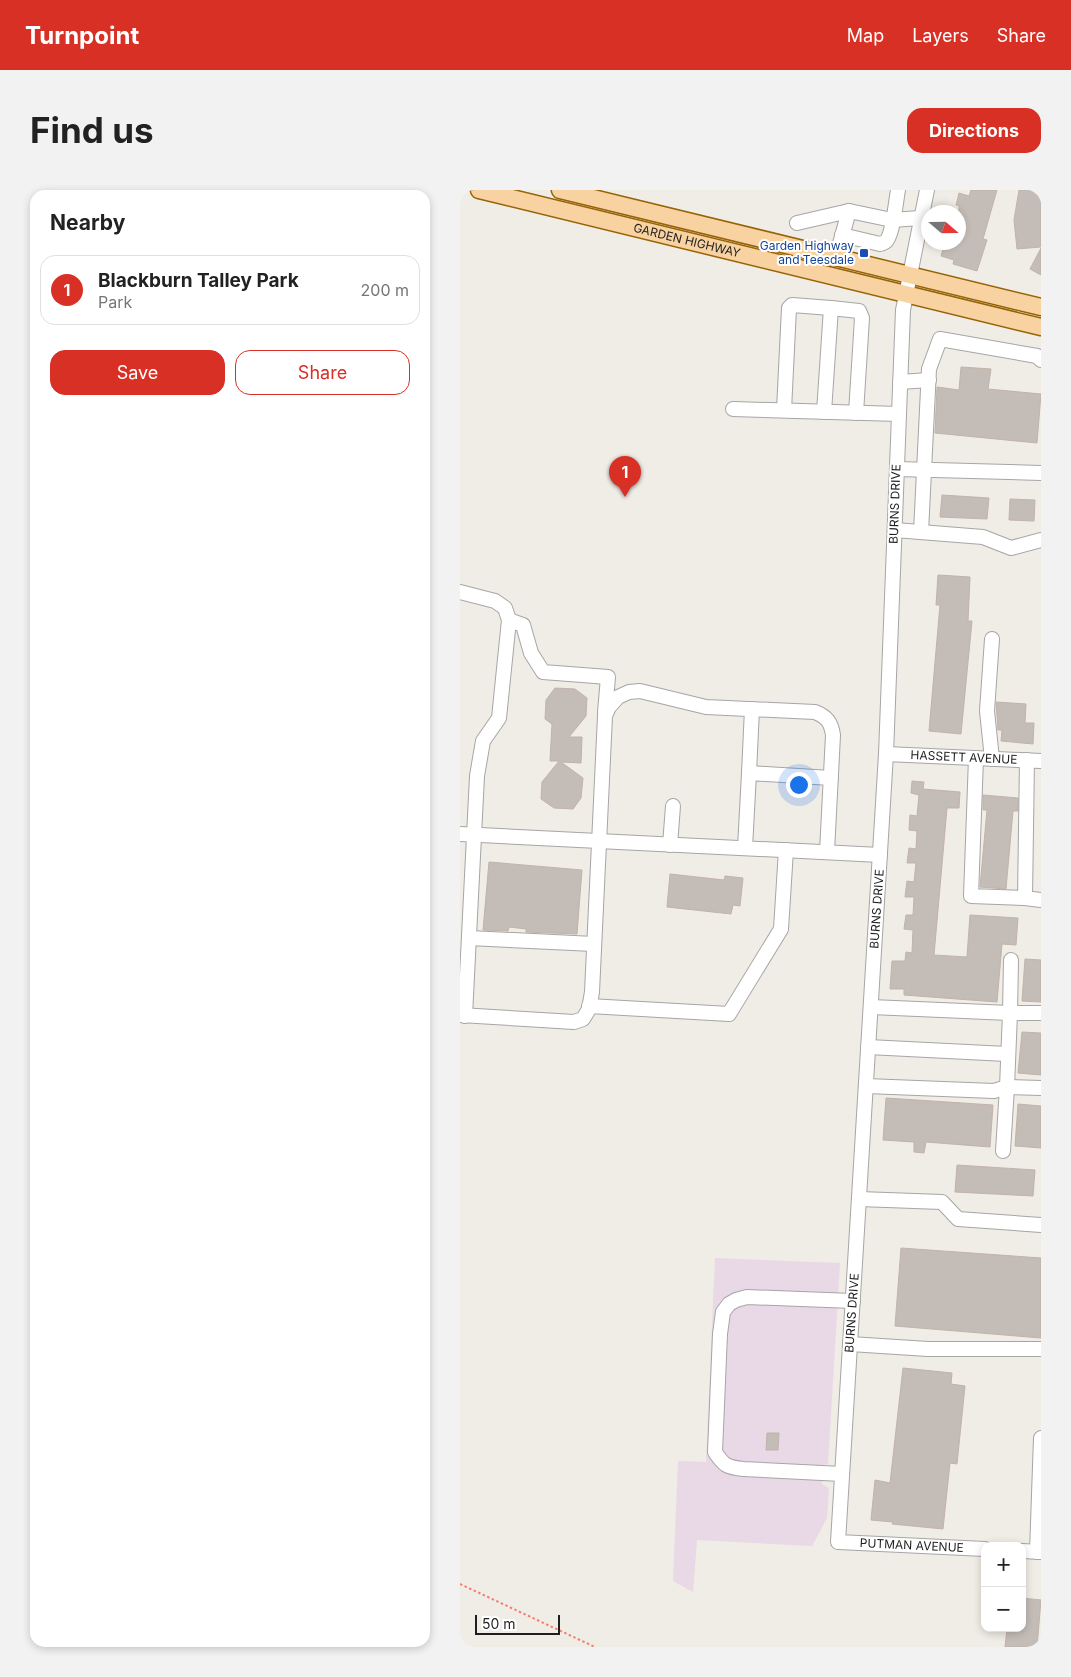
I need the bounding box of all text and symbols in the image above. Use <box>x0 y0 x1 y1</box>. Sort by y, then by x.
text: Turnpoint <box>25 21 139 50</box>
text: Map <box>847 25 884 46</box>
text: Layers <box>912 25 969 46</box>
text: Share <box>997 25 1046 46</box>
button: Directions <box>907 108 1041 153</box>
text: Find us <box>30 109 154 151</box>
north arrow <box>921 205 966 250</box>
text: Nearby <box>50 210 125 235</box>
street label: GARDEN HIGHWAY <box>632 220 742 260</box>
place label: Garden Highway and Teesdale <box>760 238 854 267</box>
marker: Garden Highway and Teesdale <box>858 247 870 259</box>
text: Blackburn Talley Park <box>98 269 299 292</box>
text: 1 <box>64 280 70 300</box>
text: 200 m <box>361 280 409 300</box>
text: Park <box>98 292 132 312</box>
button: Save <box>50 350 225 395</box>
button: Share <box>235 350 410 395</box>
pin: 1 <box>609 456 641 497</box>
street label: BURNS DRIVE <box>886 464 903 544</box>
street label: HASSETT AVENUE <box>910 747 1018 767</box>
your location <box>786 772 812 798</box>
street label: BURNS DRIVE <box>866 869 887 949</box>
street label: BURNS DRIVE <box>841 1273 862 1353</box>
street label: PUTMAN AVENUE <box>859 1535 964 1555</box>
map controls <box>981 1542 1026 1632</box>
button: + <box>981 1542 1026 1587</box>
button: − <box>981 1587 1026 1632</box>
scale bar <box>475 1612 560 1635</box>
text: 50 m <box>482 1615 516 1632</box>

